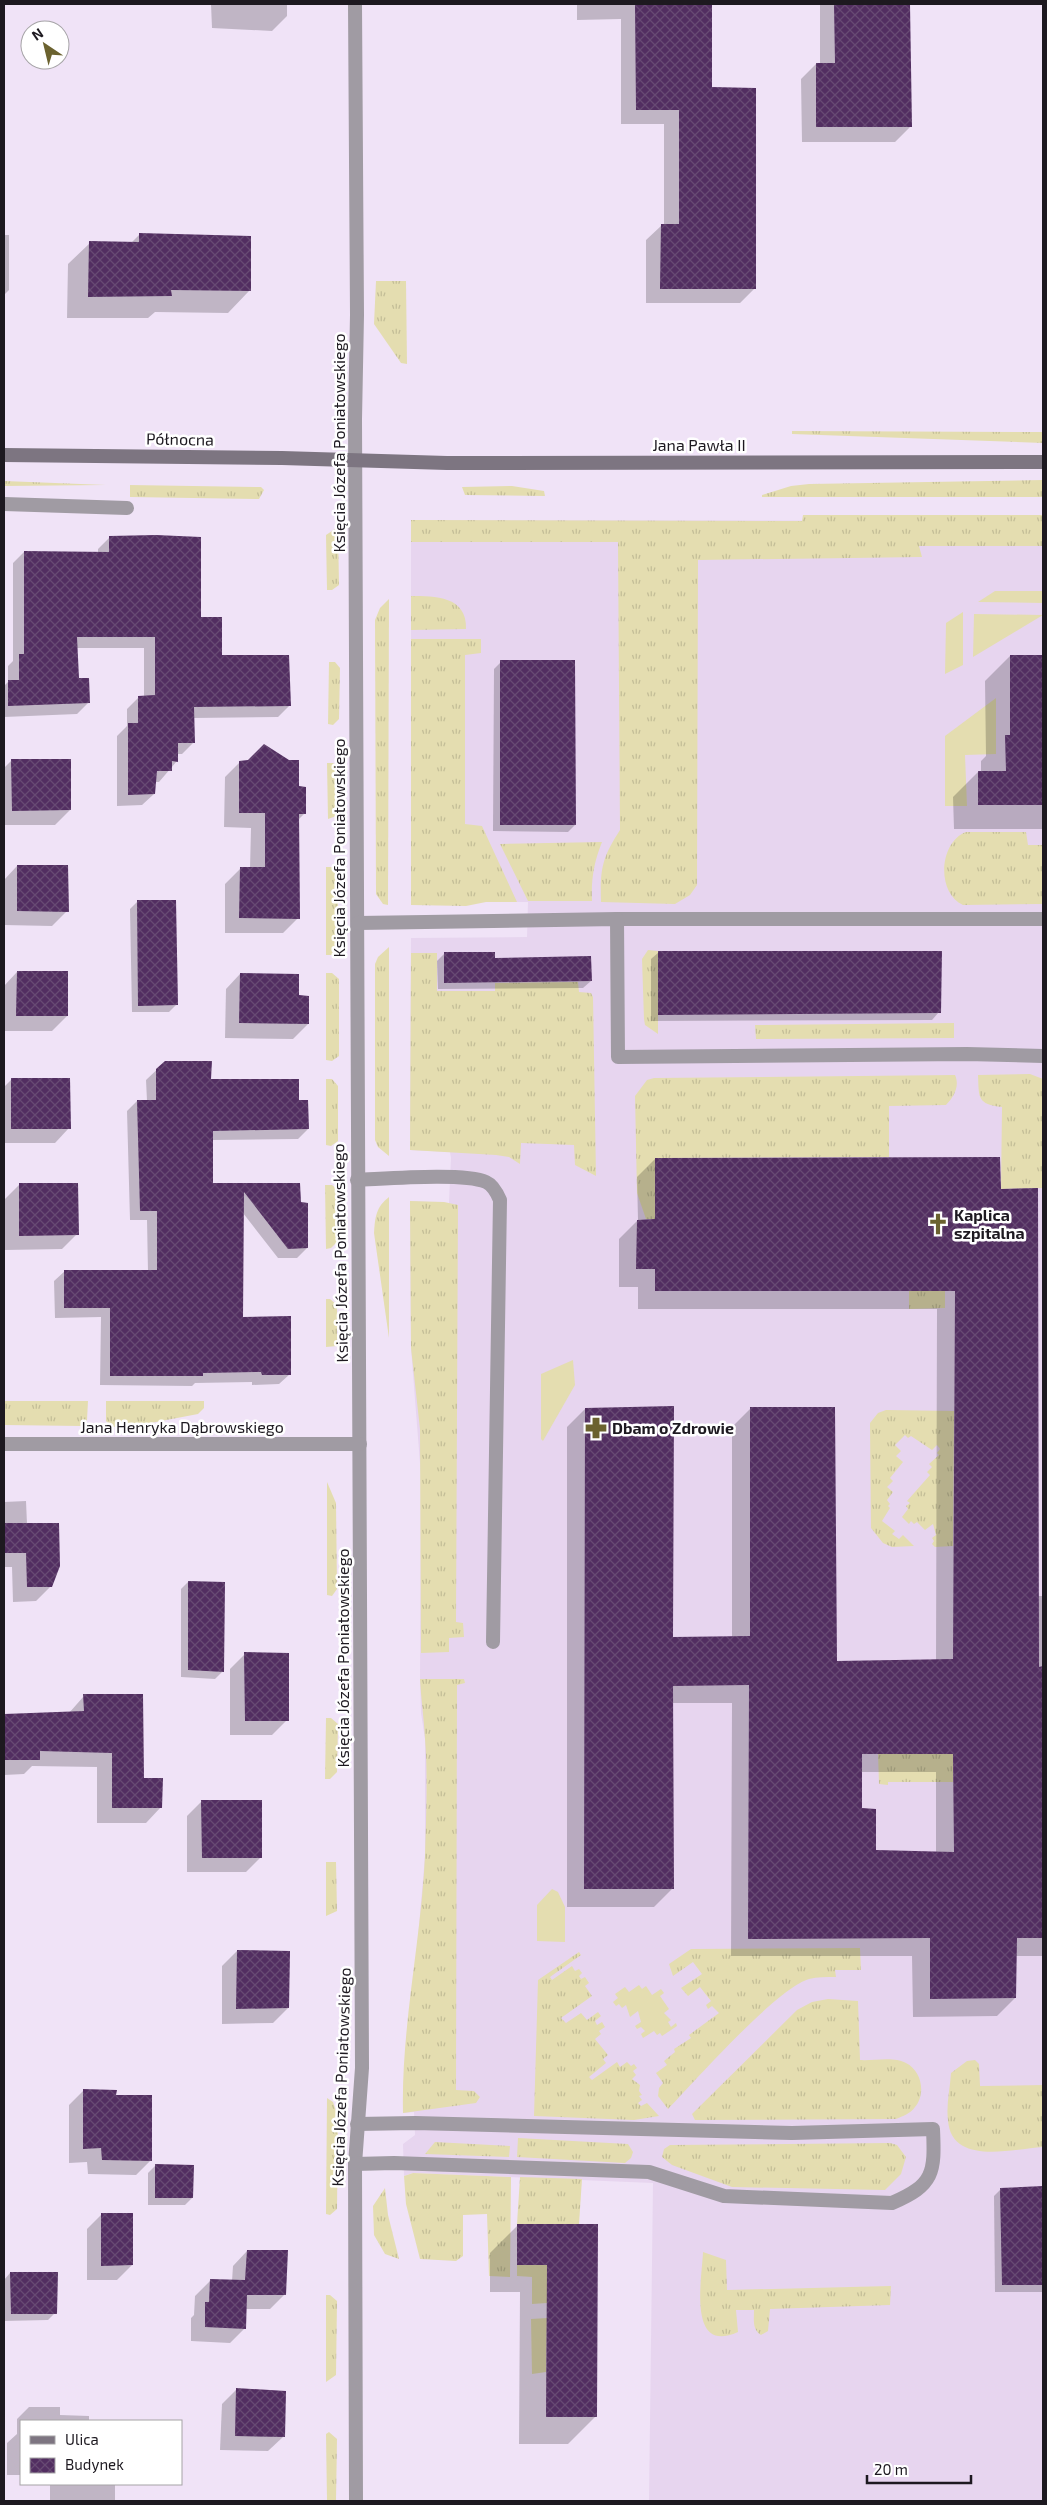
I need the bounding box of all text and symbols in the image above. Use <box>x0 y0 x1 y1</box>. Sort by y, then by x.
north arrow <box>20 20 70 70</box>
text: N <box>28 24 46 44</box>
street label: Księcia Józefa Poniatowskiego <box>329 333 348 553</box>
street label: Północna <box>146 428 214 449</box>
street label: Jana Pawła II <box>652 435 746 454</box>
street label: Księcia Józefa Poniatowskiego <box>329 738 348 958</box>
street label: Księcia Józefa Poniatowskiego <box>328 1143 351 1363</box>
place label: Kaplica szpitalna <box>954 1205 1025 1242</box>
church icon: Kaplica szpitalna <box>925 1211 951 1237</box>
pharmacy icon: Dbam o Zdrowie <box>583 1415 609 1441</box>
street label: Jana Henryka Dąbrowskiego <box>80 1417 284 1436</box>
place label: Dbam o Zdrowie <box>612 1418 734 1437</box>
street label: Księcia Józefa Poniatowskiego <box>333 1548 352 1768</box>
street label: Księcia Józefa Poniatowskiego <box>327 1967 354 2187</box>
legend <box>20 2420 182 2485</box>
text: Ulica <box>65 2430 99 2448</box>
scale bar <box>867 2452 971 2484</box>
text: Budynek <box>65 2455 124 2473</box>
text: 20 m <box>874 2460 908 2478</box>

